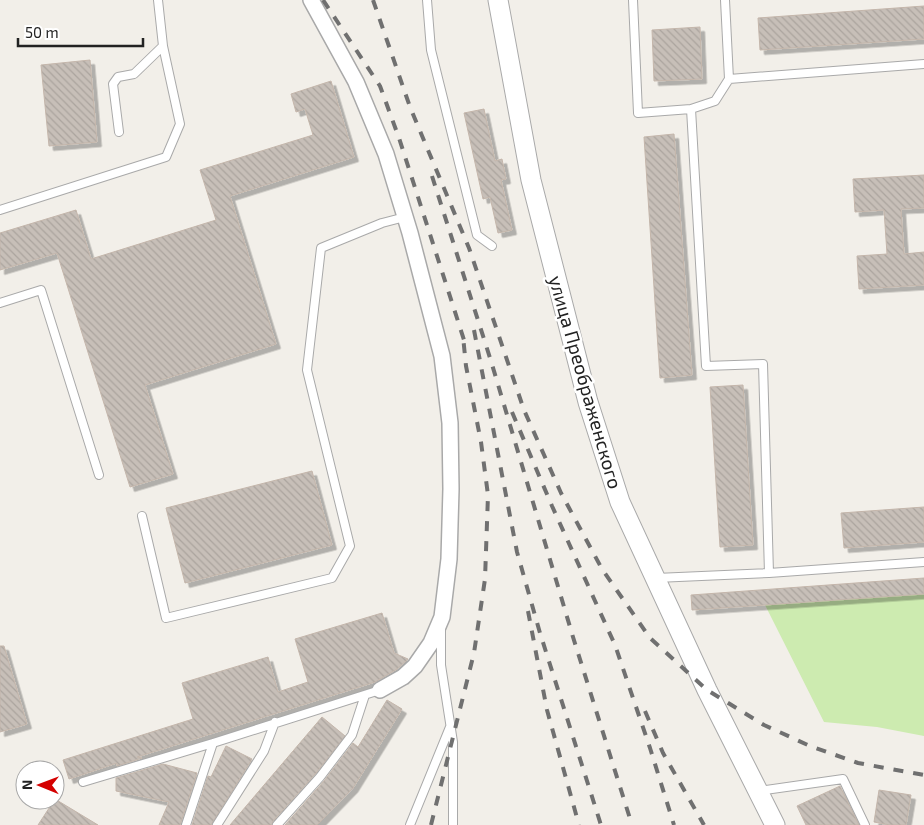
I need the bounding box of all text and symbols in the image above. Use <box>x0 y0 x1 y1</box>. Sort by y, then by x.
scale bar <box>18 15 142 47</box>
text: 50 m <box>25 23 59 41</box>
street label: улица Преображенского <box>544 273 627 492</box>
north arrow <box>15 760 65 810</box>
text: N <box>18 780 35 790</box>

